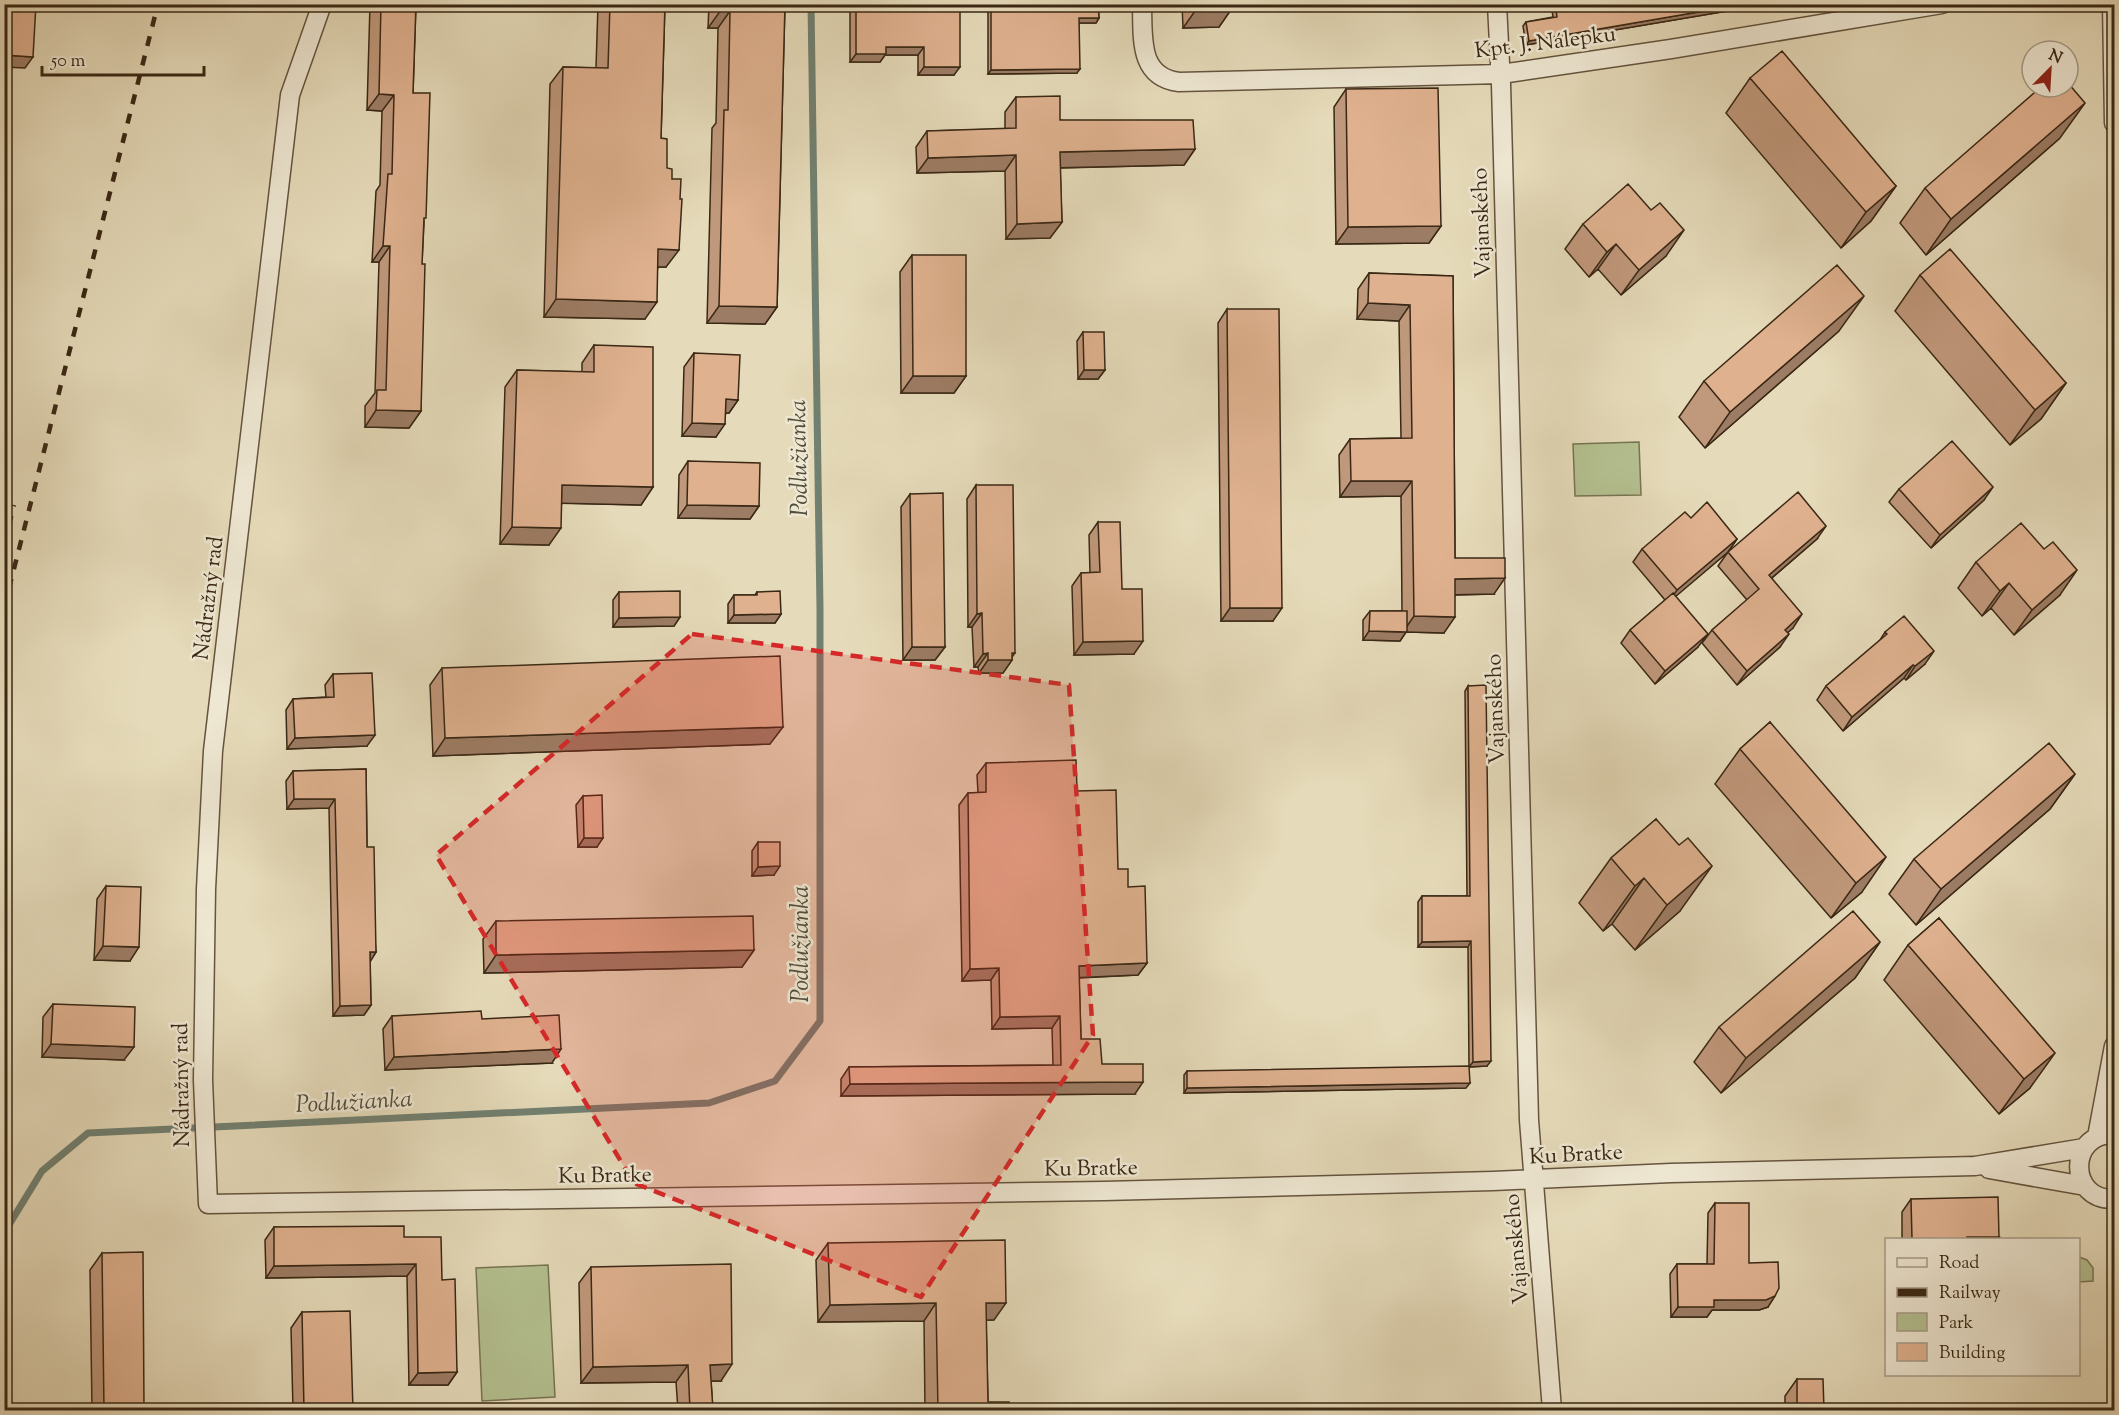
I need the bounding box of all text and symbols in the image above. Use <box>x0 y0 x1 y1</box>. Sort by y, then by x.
street label: Kpt. J. Nálepku <box>1473 19 1618 69</box>
scale bar <box>42 39 204 77</box>
north arrow <box>2020 39 2080 99</box>
text: N <box>2045 44 2066 71</box>
text: 50 m <box>50 49 86 75</box>
street label: Vajanského <box>1465 167 1501 279</box>
water label: Podlužianka <box>782 399 818 517</box>
street label: Nádražný rad <box>186 535 233 662</box>
street label: Vajanského <box>1479 653 1515 765</box>
water label: Podlužianka <box>785 886 819 1002</box>
street label: Nádražný rad <box>166 1022 200 1148</box>
water label: Podlužianka <box>295 1083 413 1123</box>
street label: Ku Bratke <box>1528 1138 1624 1174</box>
street label: Ku Bratke <box>1044 1153 1138 1187</box>
street label: Ku Bratke <box>558 1160 652 1194</box>
street label: Vajanského <box>1497 1192 1539 1305</box>
legend <box>1885 1238 2080 1376</box>
text: Road <box>1939 1251 1979 1277</box>
text: Railway <box>1939 1281 2001 1307</box>
text: Park <box>1939 1311 1974 1337</box>
text: Building <box>1939 1341 2005 1367</box>

